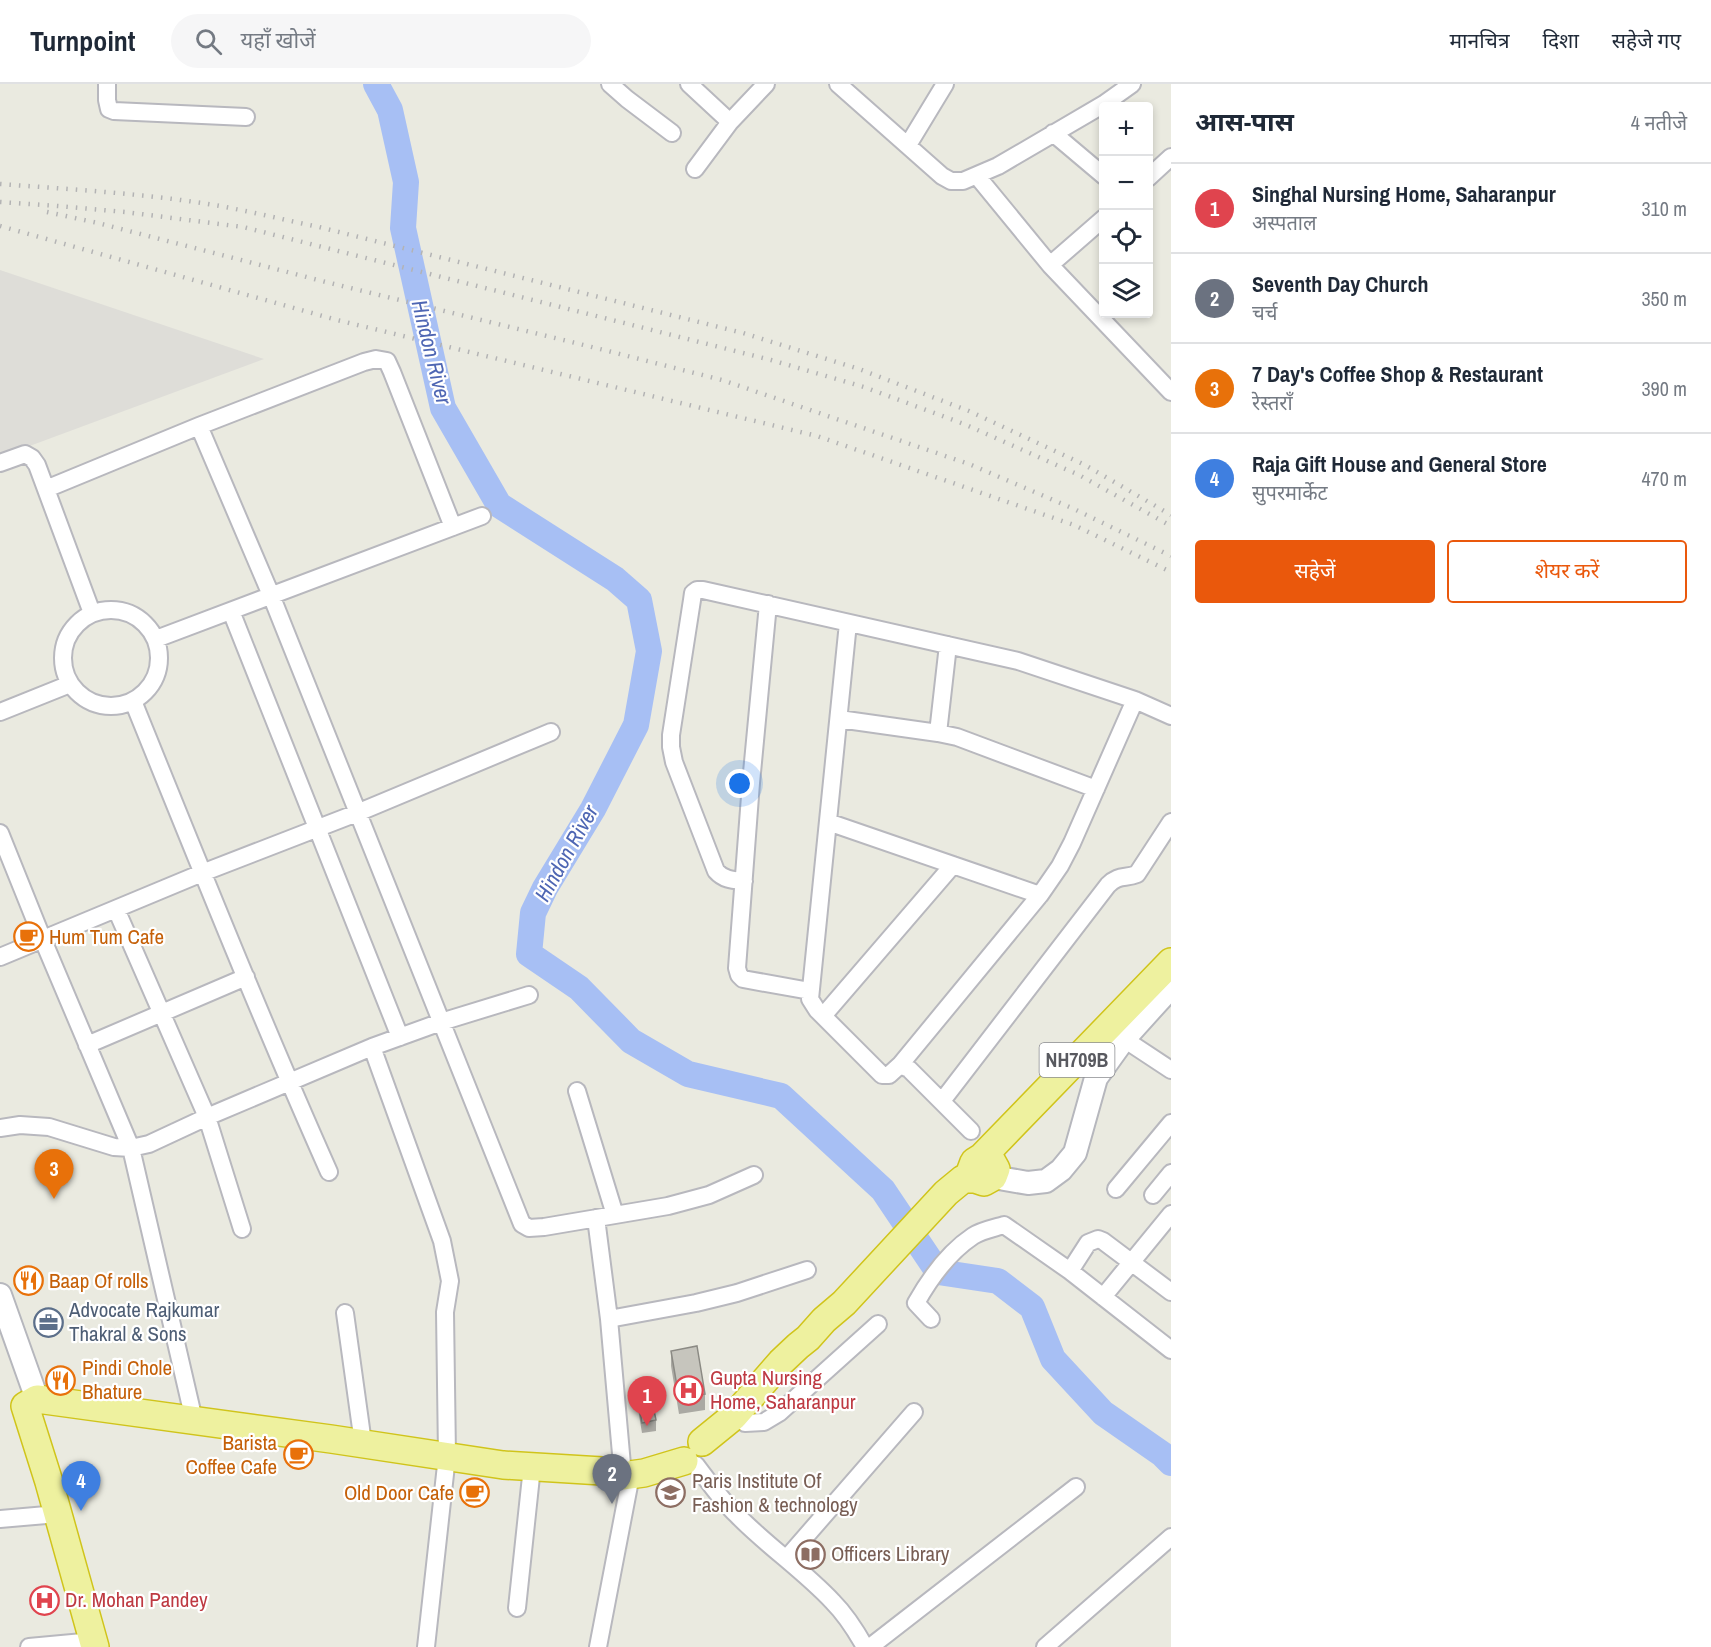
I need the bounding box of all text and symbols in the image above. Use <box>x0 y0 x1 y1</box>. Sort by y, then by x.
search box <box>171 14 591 68</box>
text: Turnpoint <box>30 22 135 60</box>
icon: search <box>192 25 225 58</box>
text: यहाँ खोजें <box>240 25 316 55</box>
text: मानचित्र <box>1450 26 1510 55</box>
text: दिशा <box>1543 26 1579 55</box>
text: सहेजे गए <box>1612 26 1681 55</box>
map controls <box>1099 102 1153 318</box>
button: + <box>1099 102 1153 156</box>
text: आस-पास <box>1195 104 1294 139</box>
text: 4 नतीजे <box>1631 109 1687 136</box>
button: − <box>1099 156 1153 210</box>
text: Singhal Nursing Home, Saharanpur <box>1252 179 1556 209</box>
text: 1 <box>1210 195 1219 222</box>
text: 310 m <box>1641 195 1687 222</box>
text: अस्पताल <box>1252 209 1317 236</box>
button: locate <box>1099 210 1153 264</box>
button: layers <box>1099 264 1153 318</box>
text: Seventh Day Church <box>1252 269 1428 299</box>
text: 2 <box>1210 285 1219 312</box>
text: 350 m <box>1641 285 1687 312</box>
water label: Hindon River <box>405 297 460 408</box>
text: चर्च <box>1252 299 1277 326</box>
text: 7 Day's Coffee Shop & Restaurant <box>1252 359 1543 389</box>
text: 3 <box>1210 375 1219 402</box>
text: 390 m <box>1641 375 1687 402</box>
text: रेस्तराँ <box>1252 389 1293 416</box>
text: Raja Gift House and General Store <box>1252 449 1547 479</box>
text: 4 <box>1210 465 1219 492</box>
text: 470 m <box>1641 465 1687 492</box>
text: सुपरमार्केट <box>1252 479 1328 506</box>
button: सहेजें <box>1195 540 1435 603</box>
button: शेयर करें <box>1447 540 1687 603</box>
your location <box>725 769 754 798</box>
water label: Hindon River <box>527 798 605 907</box>
cafe icon: Hum Tum Cafe <box>12 921 44 953</box>
place label: Hum Tum Cafe <box>49 922 164 951</box>
road number: NH709B <box>1040 1043 1114 1077</box>
pin: 3 <box>34 1150 74 1199</box>
restaurant icon: Baap Of rolls <box>12 1265 44 1297</box>
place label: Baap Of rolls <box>49 1266 149 1295</box>
place label: Advocate Rajkumar Thakral & Sons <box>68 1295 220 1348</box>
office icon: Advocate Rajkumar Thakral & Sons <box>32 1306 64 1338</box>
place label: Pindi Chole Bhature <box>82 1353 172 1406</box>
place label: Gupta Nursing Home, Saharanpur <box>710 1363 856 1416</box>
restaurant icon: Pindi Chole Bhature <box>45 1364 77 1396</box>
hospital icon: Gupta Nursing Home, Saharanpur <box>673 1374 705 1406</box>
pin: 1 <box>628 1376 666 1426</box>
place label: Barista Coffee Cafe <box>185 1428 277 1481</box>
cafe icon: Barista Coffee Cafe <box>282 1439 314 1471</box>
pin: 2 <box>592 1454 632 1504</box>
pin: 4 <box>62 1462 100 1511</box>
place label: Paris Institute Of Fashion & technology <box>692 1466 858 1519</box>
cafe icon: Old Door Cafe <box>459 1477 491 1509</box>
school or university icon: Paris Institute Of Fashion & technology <box>655 1477 687 1509</box>
place label: Old Door Cafe <box>344 1478 454 1507</box>
library icon: Officers Library <box>794 1538 826 1570</box>
place label: Officers Library <box>831 1539 950 1568</box>
hospital icon: Dr. Mohan Pandey <box>28 1584 60 1616</box>
place label: Dr. Mohan Pandey <box>65 1585 208 1614</box>

